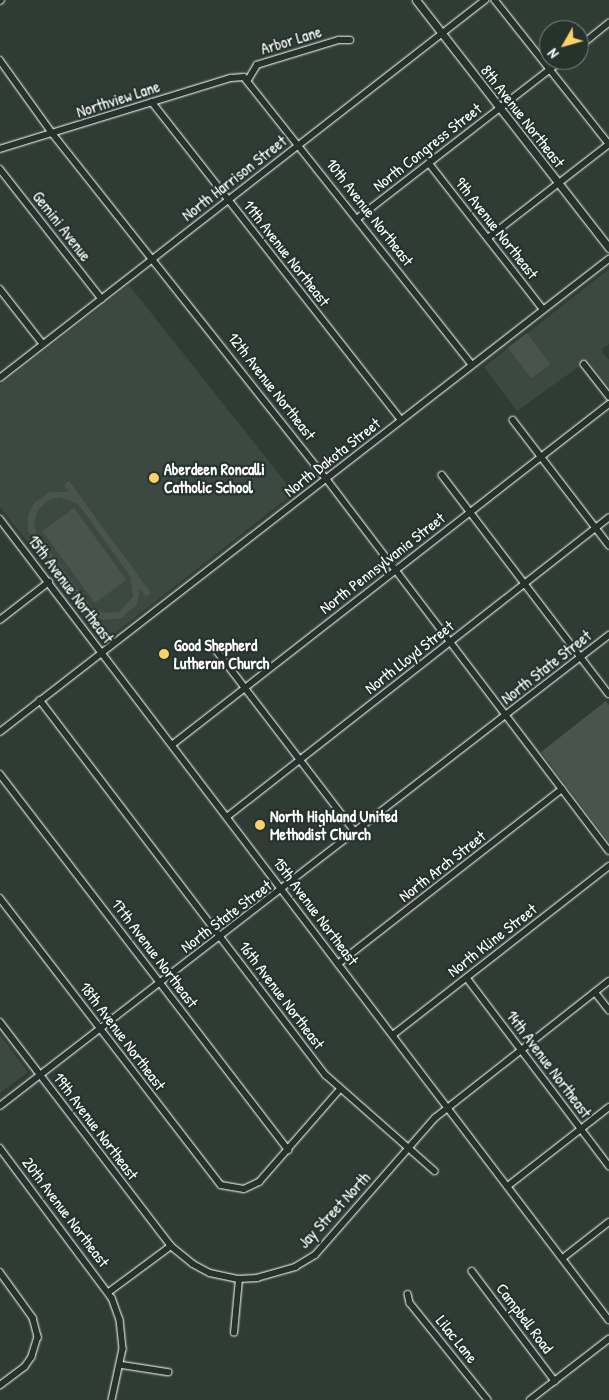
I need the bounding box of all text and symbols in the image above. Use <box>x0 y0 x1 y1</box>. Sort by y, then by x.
north arrow <box>539 20 589 70</box>
street label: Arbor Lane <box>258 22 324 58</box>
text: N <box>543 45 562 63</box>
street label: 8th Avenue Northeast <box>477 61 569 171</box>
street label: Northview Lane <box>74 76 162 122</box>
street label: North Congress Street <box>369 99 485 195</box>
street label: North Harrison Street <box>178 131 290 225</box>
street label: 10th Avenue Northeast <box>322 155 418 269</box>
street label: 9th Avenue Northeast <box>451 173 543 283</box>
street label: Gemini Avenue <box>29 187 95 265</box>
street label: 11th Avenue Northeast <box>240 196 334 310</box>
street label: 12th Avenue Northeast <box>224 328 320 444</box>
street label: North Dakota Street <box>280 414 384 500</box>
place label: Aberdeen Roncalli Catholic School <box>164 459 265 497</box>
marker: Aberdeen Roncalli Catholic School <box>148 472 160 484</box>
street label: North Pennsylvania Street <box>316 508 448 618</box>
street label: 15th Avenue Northeast <box>24 531 118 647</box>
street label: North Lloyd Street <box>361 616 457 698</box>
street label: North State Street <box>497 626 595 708</box>
place label: Good Shepherd Lutheran Church <box>174 635 269 673</box>
marker: Good Shepherd Lutheran Church <box>158 648 170 660</box>
place label: North Highland United Methodist Church <box>270 806 397 844</box>
marker: North Highland United Methodist Church <box>254 819 266 831</box>
street label: North Arch Street <box>395 826 489 906</box>
street label: 15th Avenue Northeast <box>269 853 363 969</box>
street label: North State Street <box>177 876 275 956</box>
street label: 17th Avenue Northeast <box>108 895 202 1011</box>
street label: North Kline Street <box>444 899 540 981</box>
street label: 16th Avenue Northeast <box>235 937 329 1053</box>
street label: 18th Avenue Northeast <box>76 978 170 1094</box>
street label: 14th Avenue Northeast <box>502 1006 596 1122</box>
street label: 19th Avenue Northeast <box>49 1069 143 1183</box>
street label: 20th Avenue Northeast <box>18 1153 114 1271</box>
street label: Jay Street North <box>294 1168 374 1252</box>
street label: Campbell Road <box>492 1279 558 1357</box>
street label: Lilac Lane <box>432 1311 482 1367</box>

